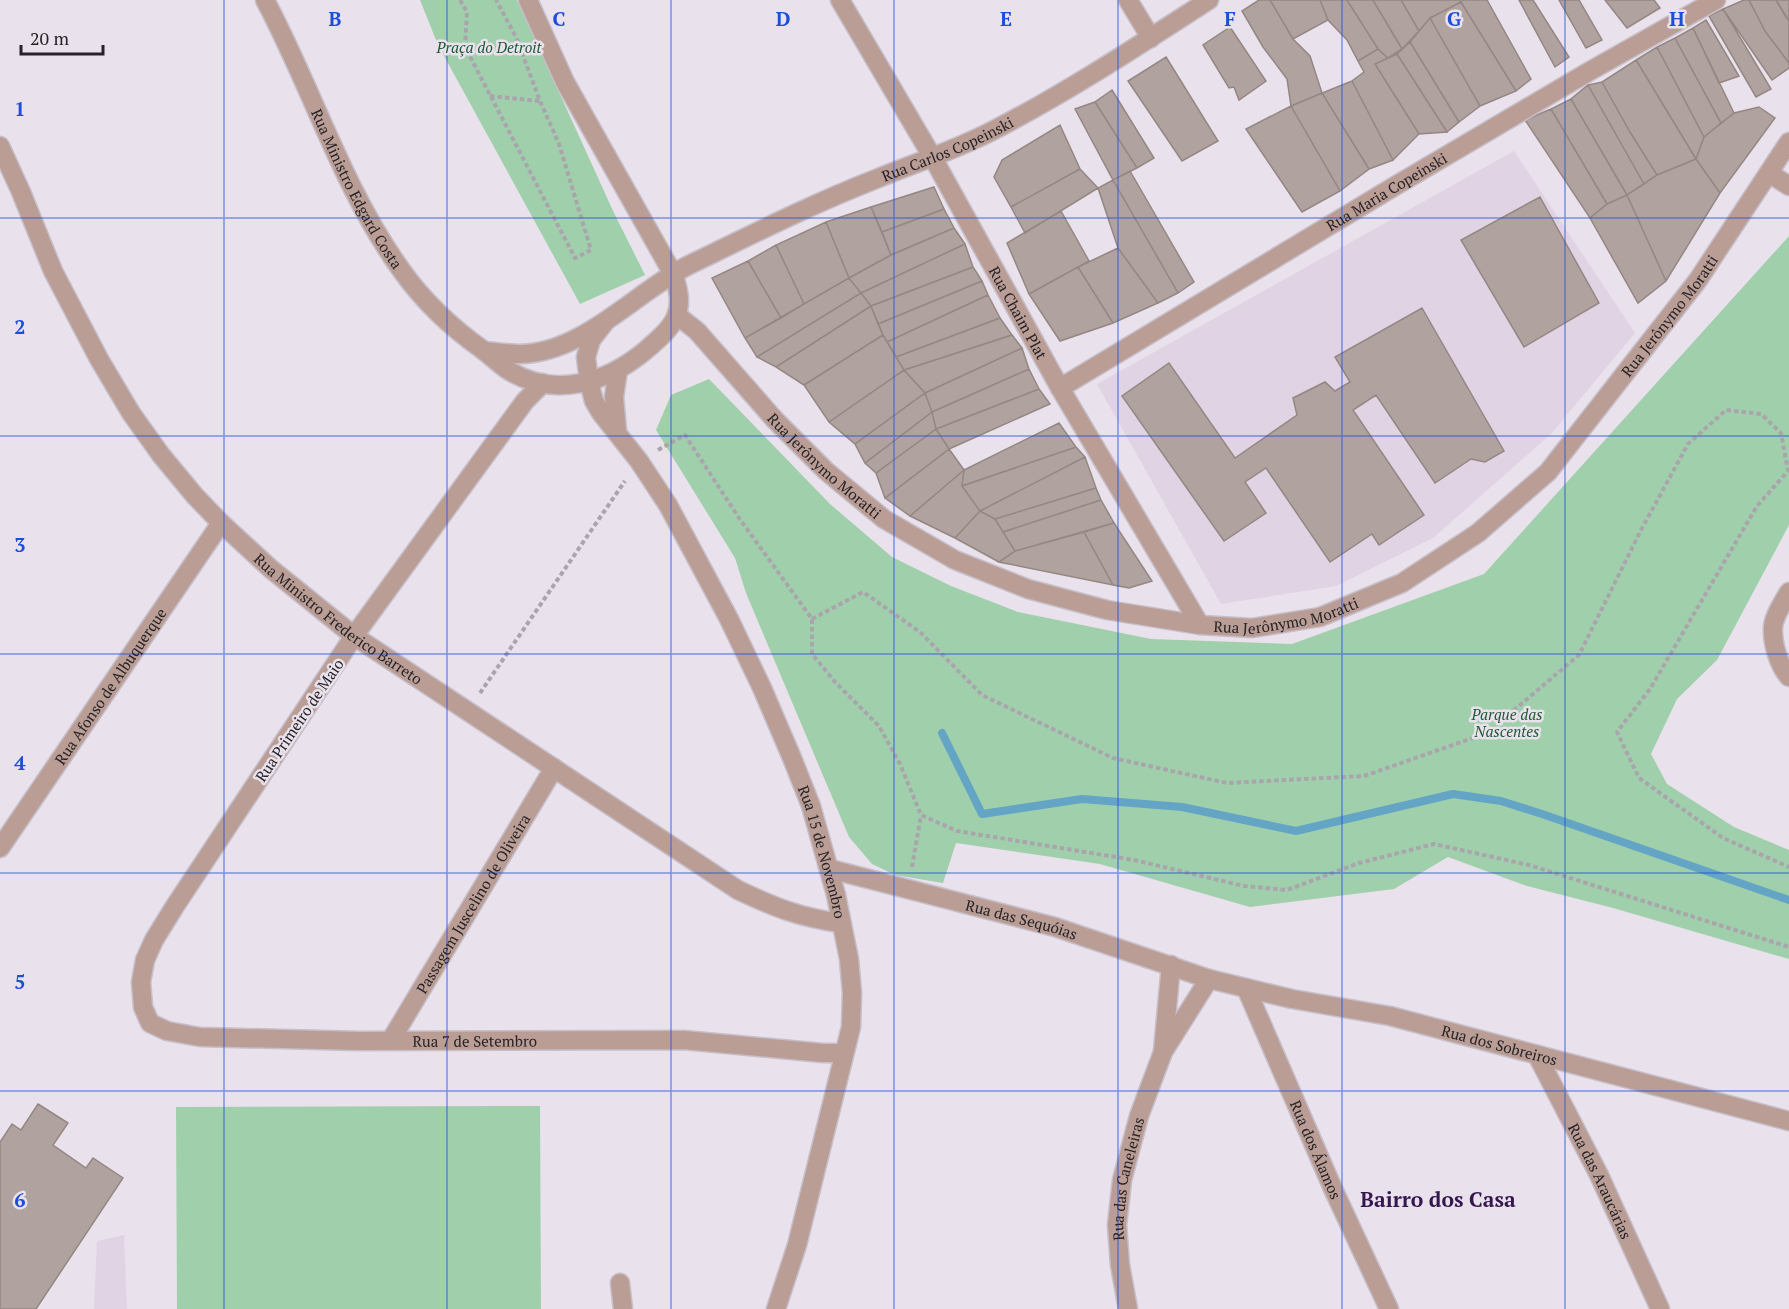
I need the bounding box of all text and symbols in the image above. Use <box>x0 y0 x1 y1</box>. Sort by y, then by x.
text: B <box>329 5 342 32</box>
text: C <box>552 5 566 32</box>
text: D <box>776 5 790 32</box>
text: E <box>1000 5 1012 32</box>
text: F <box>1224 5 1236 32</box>
text: G <box>1447 5 1461 32</box>
text: H <box>1669 5 1685 32</box>
scale bar <box>21 18 104 56</box>
text: 20 m <box>30 26 70 50</box>
park label: Praça do Detroit <box>436 37 542 57</box>
text: 1 <box>14 95 26 122</box>
street label: Rua Ministro Edgard Costa <box>307 106 407 273</box>
street label: Rua Carlos Copeinski <box>879 112 1017 186</box>
street label: Rua Maria Copeinski <box>1322 148 1450 235</box>
street label: Rua Jerônymo Moratti <box>1616 251 1722 380</box>
street label: Rua Chaim Plat <box>985 263 1052 363</box>
text: 2 <box>14 313 26 340</box>
street label: Rua Jerônymo Moratti <box>763 409 886 523</box>
text: 3 <box>14 531 26 558</box>
street label: Rua Ministro Frederico Barreto <box>250 549 426 689</box>
street label: Rua Jerônymo Moratti <box>1213 592 1361 638</box>
street label: Rua Afonso de Albuquerque <box>50 604 171 768</box>
street label: Rua Primeiro de Maio <box>250 655 348 785</box>
park label: Parque das Nascentes <box>1470 704 1543 741</box>
text: 4 <box>14 749 26 776</box>
street label: Rua 15 de Novembro <box>794 782 851 920</box>
street label: Passagem Juscelino de Oliveira <box>411 810 534 997</box>
street label: Rua das Sequóias <box>964 894 1080 944</box>
text: 5 <box>14 968 26 995</box>
street label: Rua dos Sobreiros <box>1439 1020 1560 1070</box>
street label: Rua 7 de Setembro <box>412 1030 537 1051</box>
street label: Rua dos Álamos <box>1286 1097 1346 1202</box>
street label: Rua das Caneleiras <box>1107 1115 1148 1241</box>
street label: Rua das Araucárias <box>1564 1120 1637 1242</box>
district label: Bairro dos Casa <box>1360 1185 1516 1213</box>
text: 6 <box>14 1186 26 1213</box>

